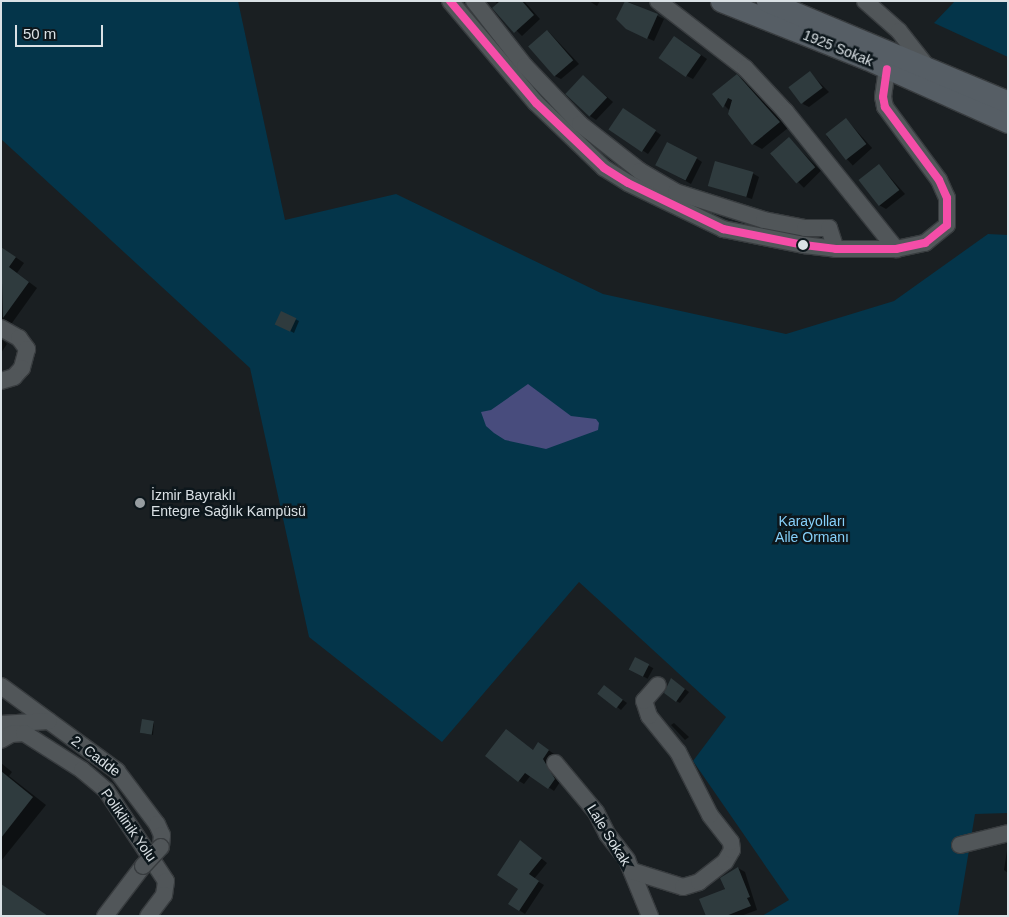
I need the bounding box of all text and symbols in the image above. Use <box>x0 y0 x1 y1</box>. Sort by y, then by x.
scale bar <box>18 15 105 47</box>
text: 50 m <box>23 25 56 42</box>
street label: 1925 Sokak <box>801 26 875 70</box>
unlabelled marker <box>798 240 808 250</box>
place label: İzmir Bayraklı Entegre Sağlık Kampüsü <box>151 487 306 520</box>
marker: İzmir Bayraklı Entegre Sağlık Kampüsü <box>133 496 147 510</box>
park label: Karayolları Aile Ormanı <box>775 513 849 546</box>
street label: 2. Cadde <box>68 732 124 780</box>
street label: Poliklinik Yolu <box>98 785 160 865</box>
street label: Lale Sokak <box>584 801 634 869</box>

